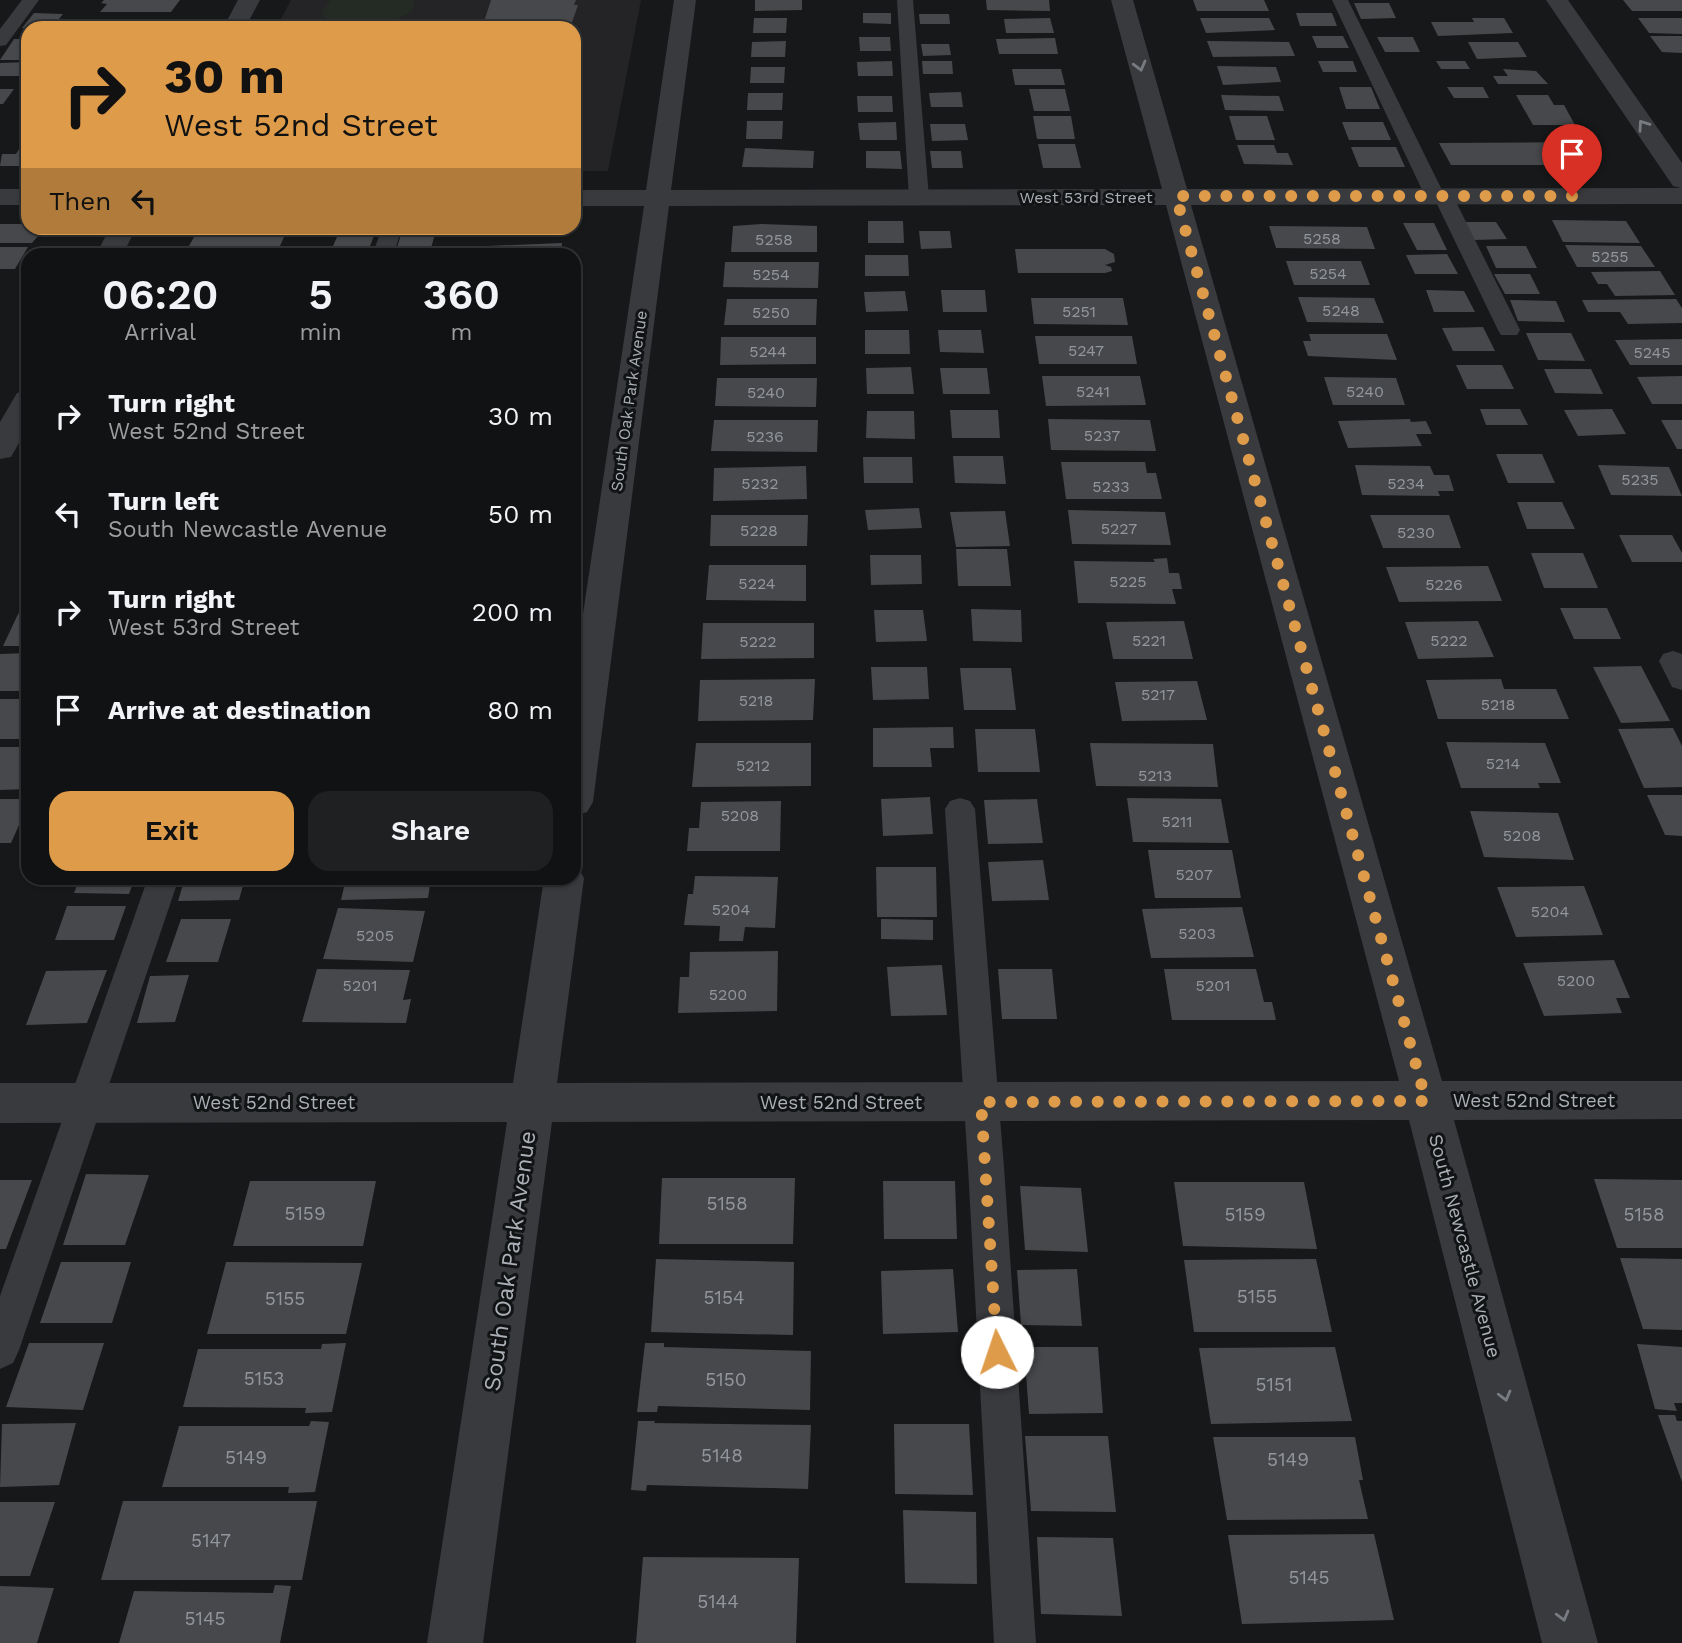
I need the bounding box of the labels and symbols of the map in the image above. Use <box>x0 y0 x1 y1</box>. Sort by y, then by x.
one-way arrow <box>1132 60 1146 72</box>
one-way arrow <box>1638 119 1651 132</box>
pin <box>1542 124 1602 196</box>
street label: West 53rd Street <box>1019 188 1153 207</box>
house number: 5258 <box>1303 229 1341 248</box>
house number: 5258 <box>755 230 793 249</box>
house number: 5255 <box>1591 247 1629 266</box>
house number: 5254 <box>1309 264 1347 283</box>
house number: 5254 <box>752 265 790 284</box>
house number: 5248 <box>1322 301 1360 320</box>
house number: 5251 <box>1062 302 1096 321</box>
house number: 5250 <box>752 303 790 322</box>
street label: South Oak Park Avenue <box>607 309 651 493</box>
house number: 5247 <box>1068 341 1104 360</box>
house number: 5244 <box>749 342 787 361</box>
house number: 5245 <box>1633 343 1671 362</box>
house number: 5241 <box>1076 382 1110 401</box>
house number: 5240 <box>1346 382 1384 401</box>
house number: 5240 <box>747 383 785 402</box>
house number: 5237 <box>1084 426 1120 445</box>
house number: 5236 <box>746 427 784 446</box>
house number: 5235 <box>1621 470 1659 489</box>
house number: 5232 <box>741 474 779 493</box>
house number: 5234 <box>1387 474 1425 493</box>
house number: 5233 <box>1092 477 1130 496</box>
house number: 5227 <box>1101 519 1137 538</box>
house number: 5228 <box>740 521 778 540</box>
house number: 5230 <box>1397 523 1435 542</box>
house number: 5225 <box>1109 572 1147 591</box>
house number: 5224 <box>738 574 776 593</box>
house number: 5226 <box>1425 575 1463 594</box>
house number: 5221 <box>1132 631 1166 650</box>
house number: 5222 <box>1430 631 1468 650</box>
house number: 5222 <box>739 632 777 651</box>
house number: 5217 <box>1141 685 1175 704</box>
house number: 5218 <box>739 691 773 710</box>
house number: 5218 <box>1481 695 1515 714</box>
house number: 5214 <box>1486 754 1521 773</box>
house number: 5212 <box>736 756 770 775</box>
house number: 5213 <box>1138 766 1172 785</box>
house number: 5208 <box>721 806 759 825</box>
house number: 5211 <box>1161 812 1193 831</box>
house number: 5208 <box>1503 826 1541 845</box>
house number: 5207 <box>1175 865 1213 884</box>
house number: 5204 <box>712 900 750 919</box>
house number: 5204 <box>1531 902 1569 921</box>
house number: 5203 <box>1178 924 1216 943</box>
house number: 5205 <box>356 926 394 945</box>
house number: 5200 <box>1557 971 1595 990</box>
house number: 5201 <box>343 976 377 995</box>
house number: 5201 <box>1196 976 1230 995</box>
house number: 5200 <box>709 985 747 1004</box>
street label: West 52nd Street <box>1453 1089 1615 1112</box>
street label: West 52nd Street <box>193 1091 355 1114</box>
street label: West 52nd Street <box>760 1091 922 1114</box>
street label: South Oak Park Avenue <box>478 1129 542 1393</box>
street label: South Newcastle Avenue <box>1424 1132 1506 1360</box>
house number: 5158 <box>706 1192 748 1215</box>
house number: 5159 <box>284 1202 326 1225</box>
house number: 5159 <box>1224 1203 1266 1226</box>
house number: 5158 <box>1623 1203 1665 1226</box>
house number: 5155 <box>1237 1285 1277 1308</box>
house number: 5154 <box>703 1286 745 1309</box>
house number: 5155 <box>265 1287 305 1310</box>
position arrow <box>960 1315 1034 1389</box>
house number: 5153 <box>244 1367 284 1390</box>
house number: 5150 <box>705 1368 747 1391</box>
house number: 5151 <box>1256 1373 1292 1396</box>
one-way arrow <box>1497 1389 1511 1401</box>
house number: 5148 <box>701 1444 743 1467</box>
house number: 5149 <box>225 1446 267 1469</box>
house number: 5149 <box>1267 1448 1309 1471</box>
house number: 5147 <box>191 1529 231 1552</box>
house number: 5145 <box>1288 1566 1330 1589</box>
house number: 5144 <box>697 1590 739 1613</box>
house number: 5145 <box>184 1607 226 1630</box>
one-way arrow <box>1555 1609 1569 1621</box>

